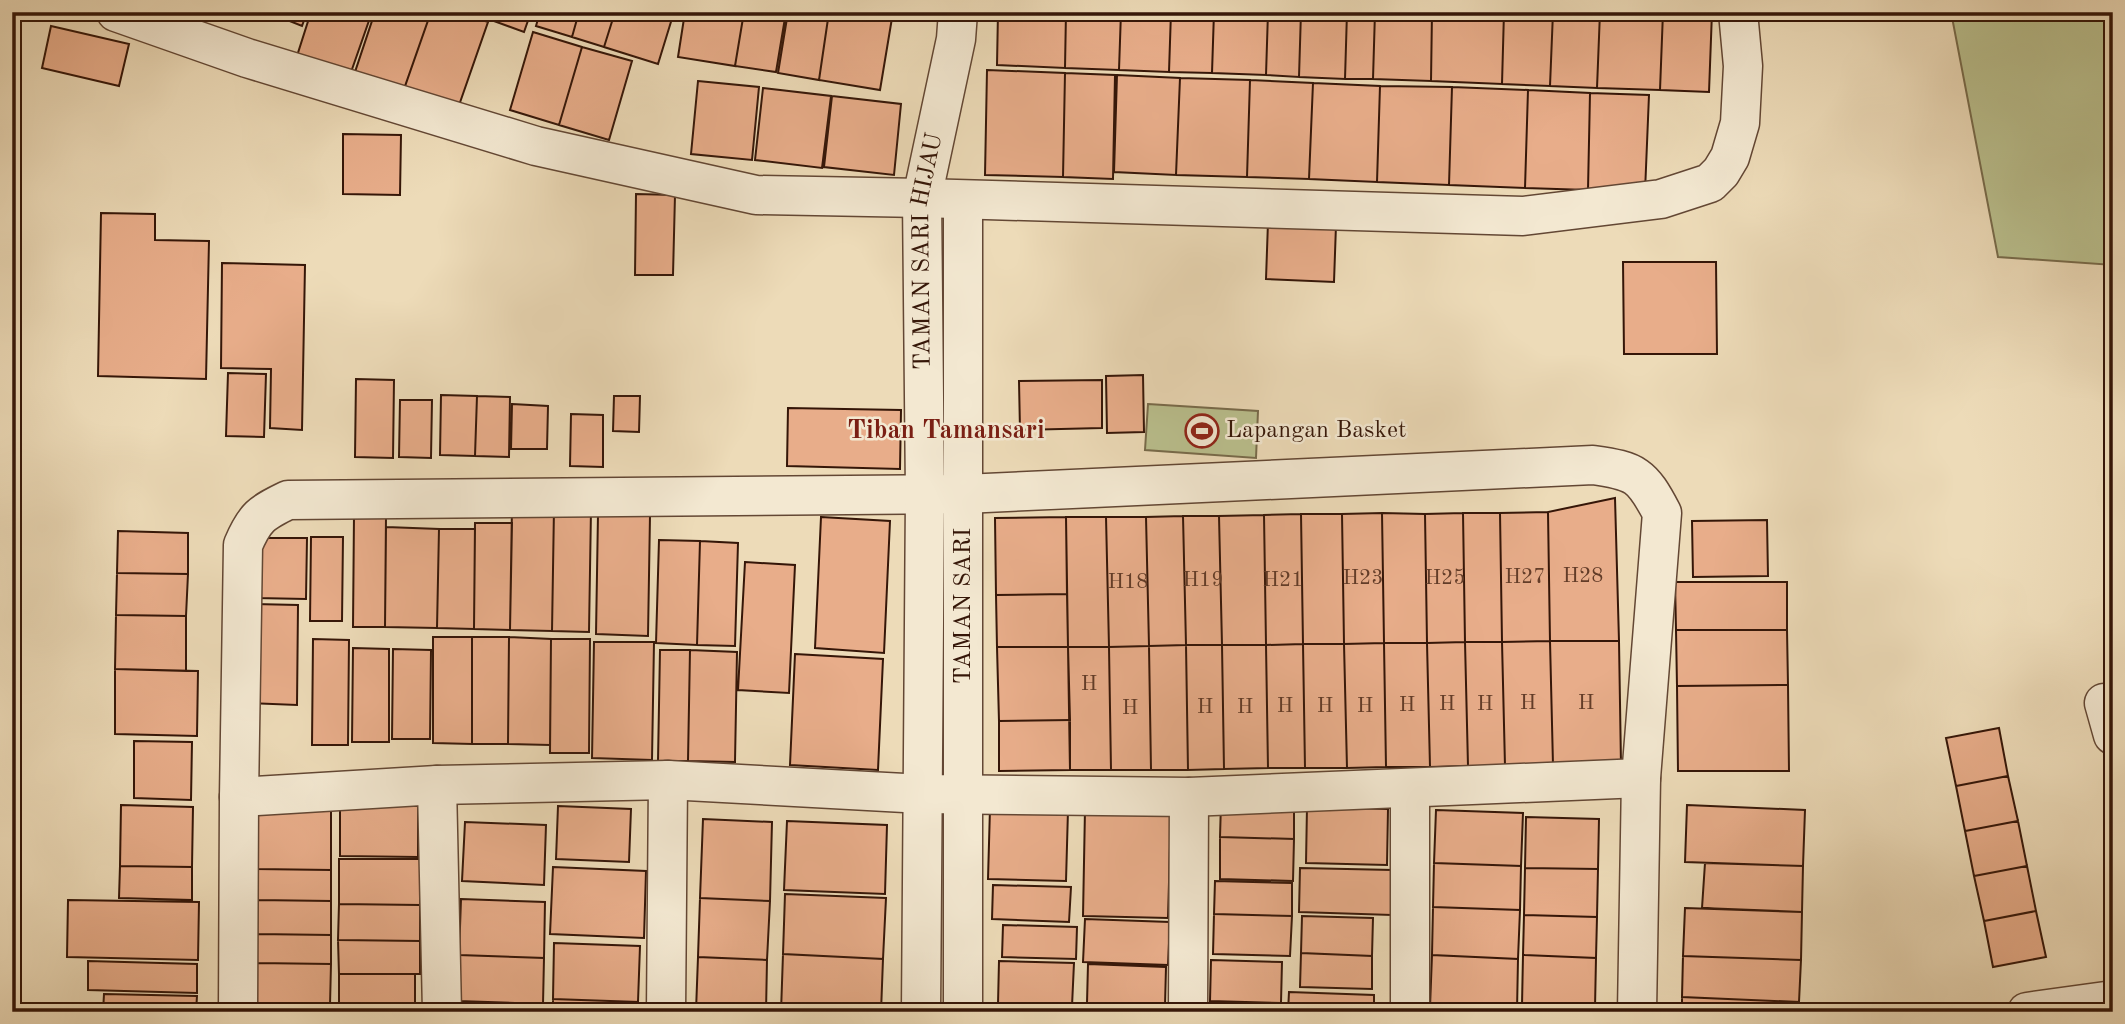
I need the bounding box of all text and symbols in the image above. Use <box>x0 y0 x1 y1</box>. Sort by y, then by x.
street label: TAMAN SARI HIJAU <box>908 131 948 370</box>
sports icon: Lapangan Basket <box>1183 412 1221 450</box>
district label: Tiban Tamansari <box>847 418 1045 444</box>
place label: Lapangan Basket <box>1226 419 1406 443</box>
street label: TAMAN SARI <box>952 528 976 684</box>
house number: H28 <box>1563 566 1603 587</box>
house number: H27 <box>1505 567 1545 588</box>
house number: H23 <box>1343 568 1383 589</box>
house number: H25 <box>1425 568 1465 589</box>
house number: H19 <box>1183 570 1223 591</box>
house number: H21 <box>1263 570 1303 591</box>
house number: H18 <box>1108 572 1148 593</box>
house number: H <box>1081 674 1097 695</box>
house number: H <box>1520 693 1536 714</box>
house number: H <box>1578 693 1594 714</box>
house number: H <box>1439 694 1455 715</box>
house number: H <box>1477 694 1493 715</box>
house number: H <box>1399 695 1415 716</box>
house number: H <box>1277 696 1293 717</box>
house number: H <box>1317 696 1333 717</box>
house number: H <box>1357 696 1373 717</box>
house number: H <box>1197 697 1213 718</box>
house number: H <box>1237 697 1253 718</box>
house number: H <box>1122 698 1138 719</box>

